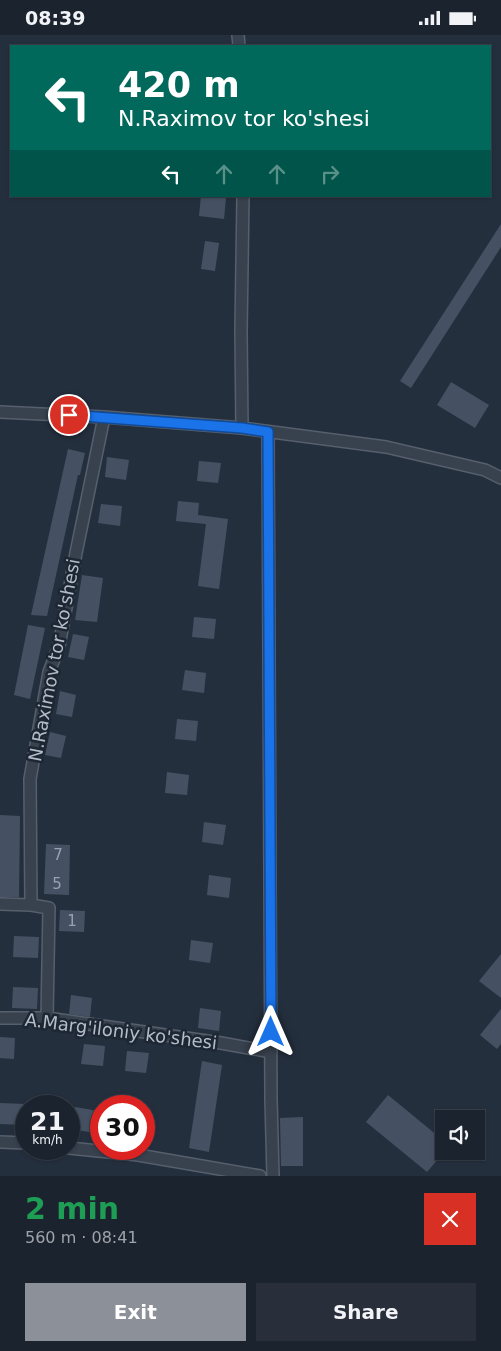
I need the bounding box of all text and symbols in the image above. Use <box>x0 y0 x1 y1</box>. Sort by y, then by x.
text: 08:39 <box>25 7 85 29</box>
icon: left <box>35 65 100 130</box>
text: 420 m <box>118 65 240 105</box>
text: N.Raximov tor ko'shesi <box>118 106 370 131</box>
icon: left <box>157 160 185 188</box>
icon: ahead <box>210 160 238 188</box>
icon: ahead <box>263 160 291 188</box>
icon: right <box>316 160 344 188</box>
pin <box>48 394 90 436</box>
icon: arrive <box>55 401 83 429</box>
street label: N.Raximov tor ko'shesi <box>24 557 84 763</box>
house number: 7 <box>53 846 63 864</box>
house number: 5 <box>52 875 62 893</box>
house number: 1 <box>67 912 77 930</box>
position arrow <box>244 1005 296 1057</box>
street label: A.Marg'iloniy ko'shesi <box>24 1009 218 1053</box>
speed limit sign: 30 <box>90 1095 155 1160</box>
text: 21 <box>30 1107 65 1136</box>
map controls <box>435 1110 485 1160</box>
button: sound <box>435 1110 485 1160</box>
text: km/h <box>32 1133 63 1147</box>
text: 2 min <box>25 1191 119 1226</box>
button: close <box>424 1193 476 1245</box>
text: 560 m · 08:41 <box>25 1228 138 1247</box>
button: Exit <box>25 1283 246 1341</box>
button: Share <box>256 1283 476 1341</box>

